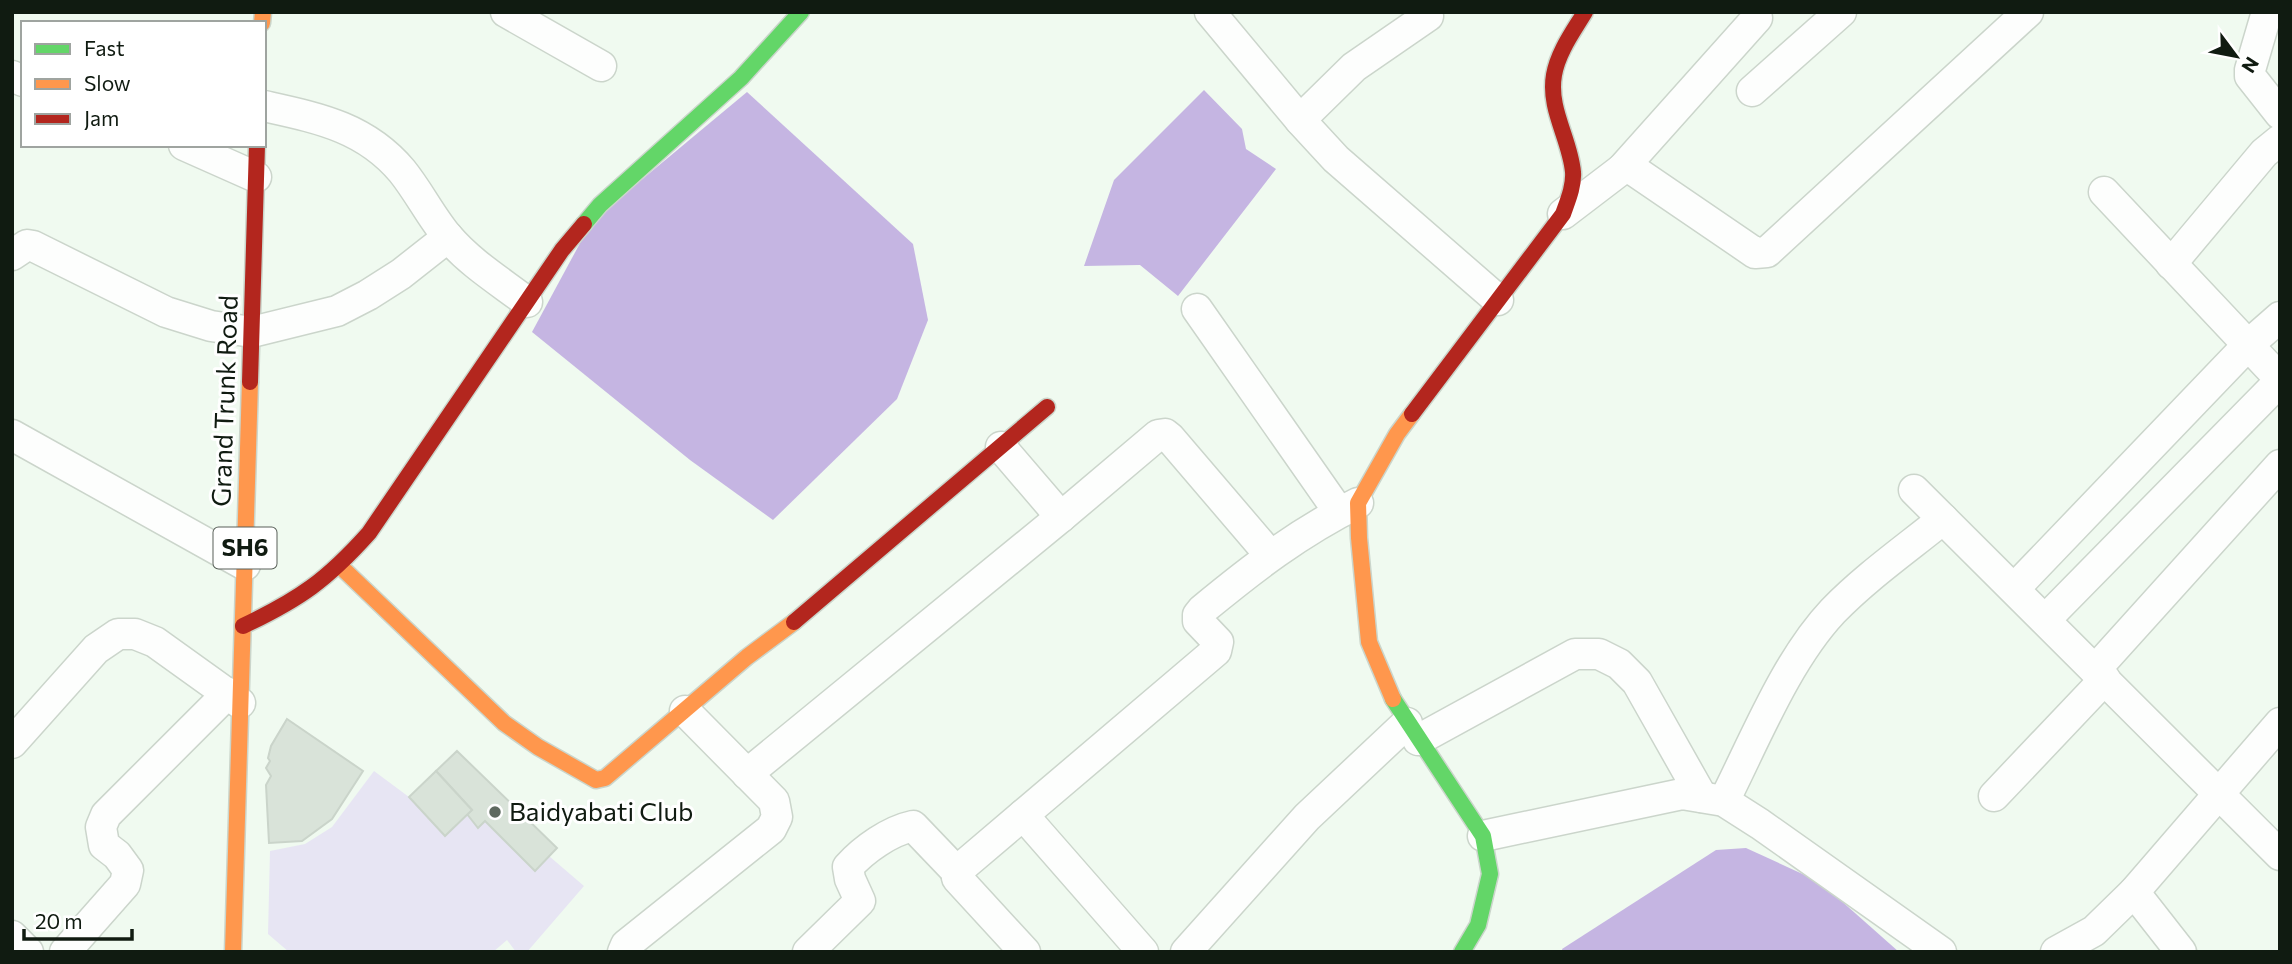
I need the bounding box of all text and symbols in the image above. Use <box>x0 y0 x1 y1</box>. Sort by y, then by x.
legend <box>21 21 266 147</box>
north arrow <box>2201 21 2271 91</box>
text: Fast <box>84 35 125 60</box>
text: N <box>2237 53 2264 77</box>
text: Slow <box>84 70 131 95</box>
text: Jam <box>84 105 119 130</box>
street label: Grand Trunk Road <box>204 295 243 507</box>
road number: SH6 <box>214 528 276 568</box>
place label: Baidyabati Club <box>509 795 693 826</box>
marker: Baidyabati Club <box>487 804 503 820</box>
scale bar <box>24 898 133 942</box>
text: 20 m <box>35 908 83 933</box>

